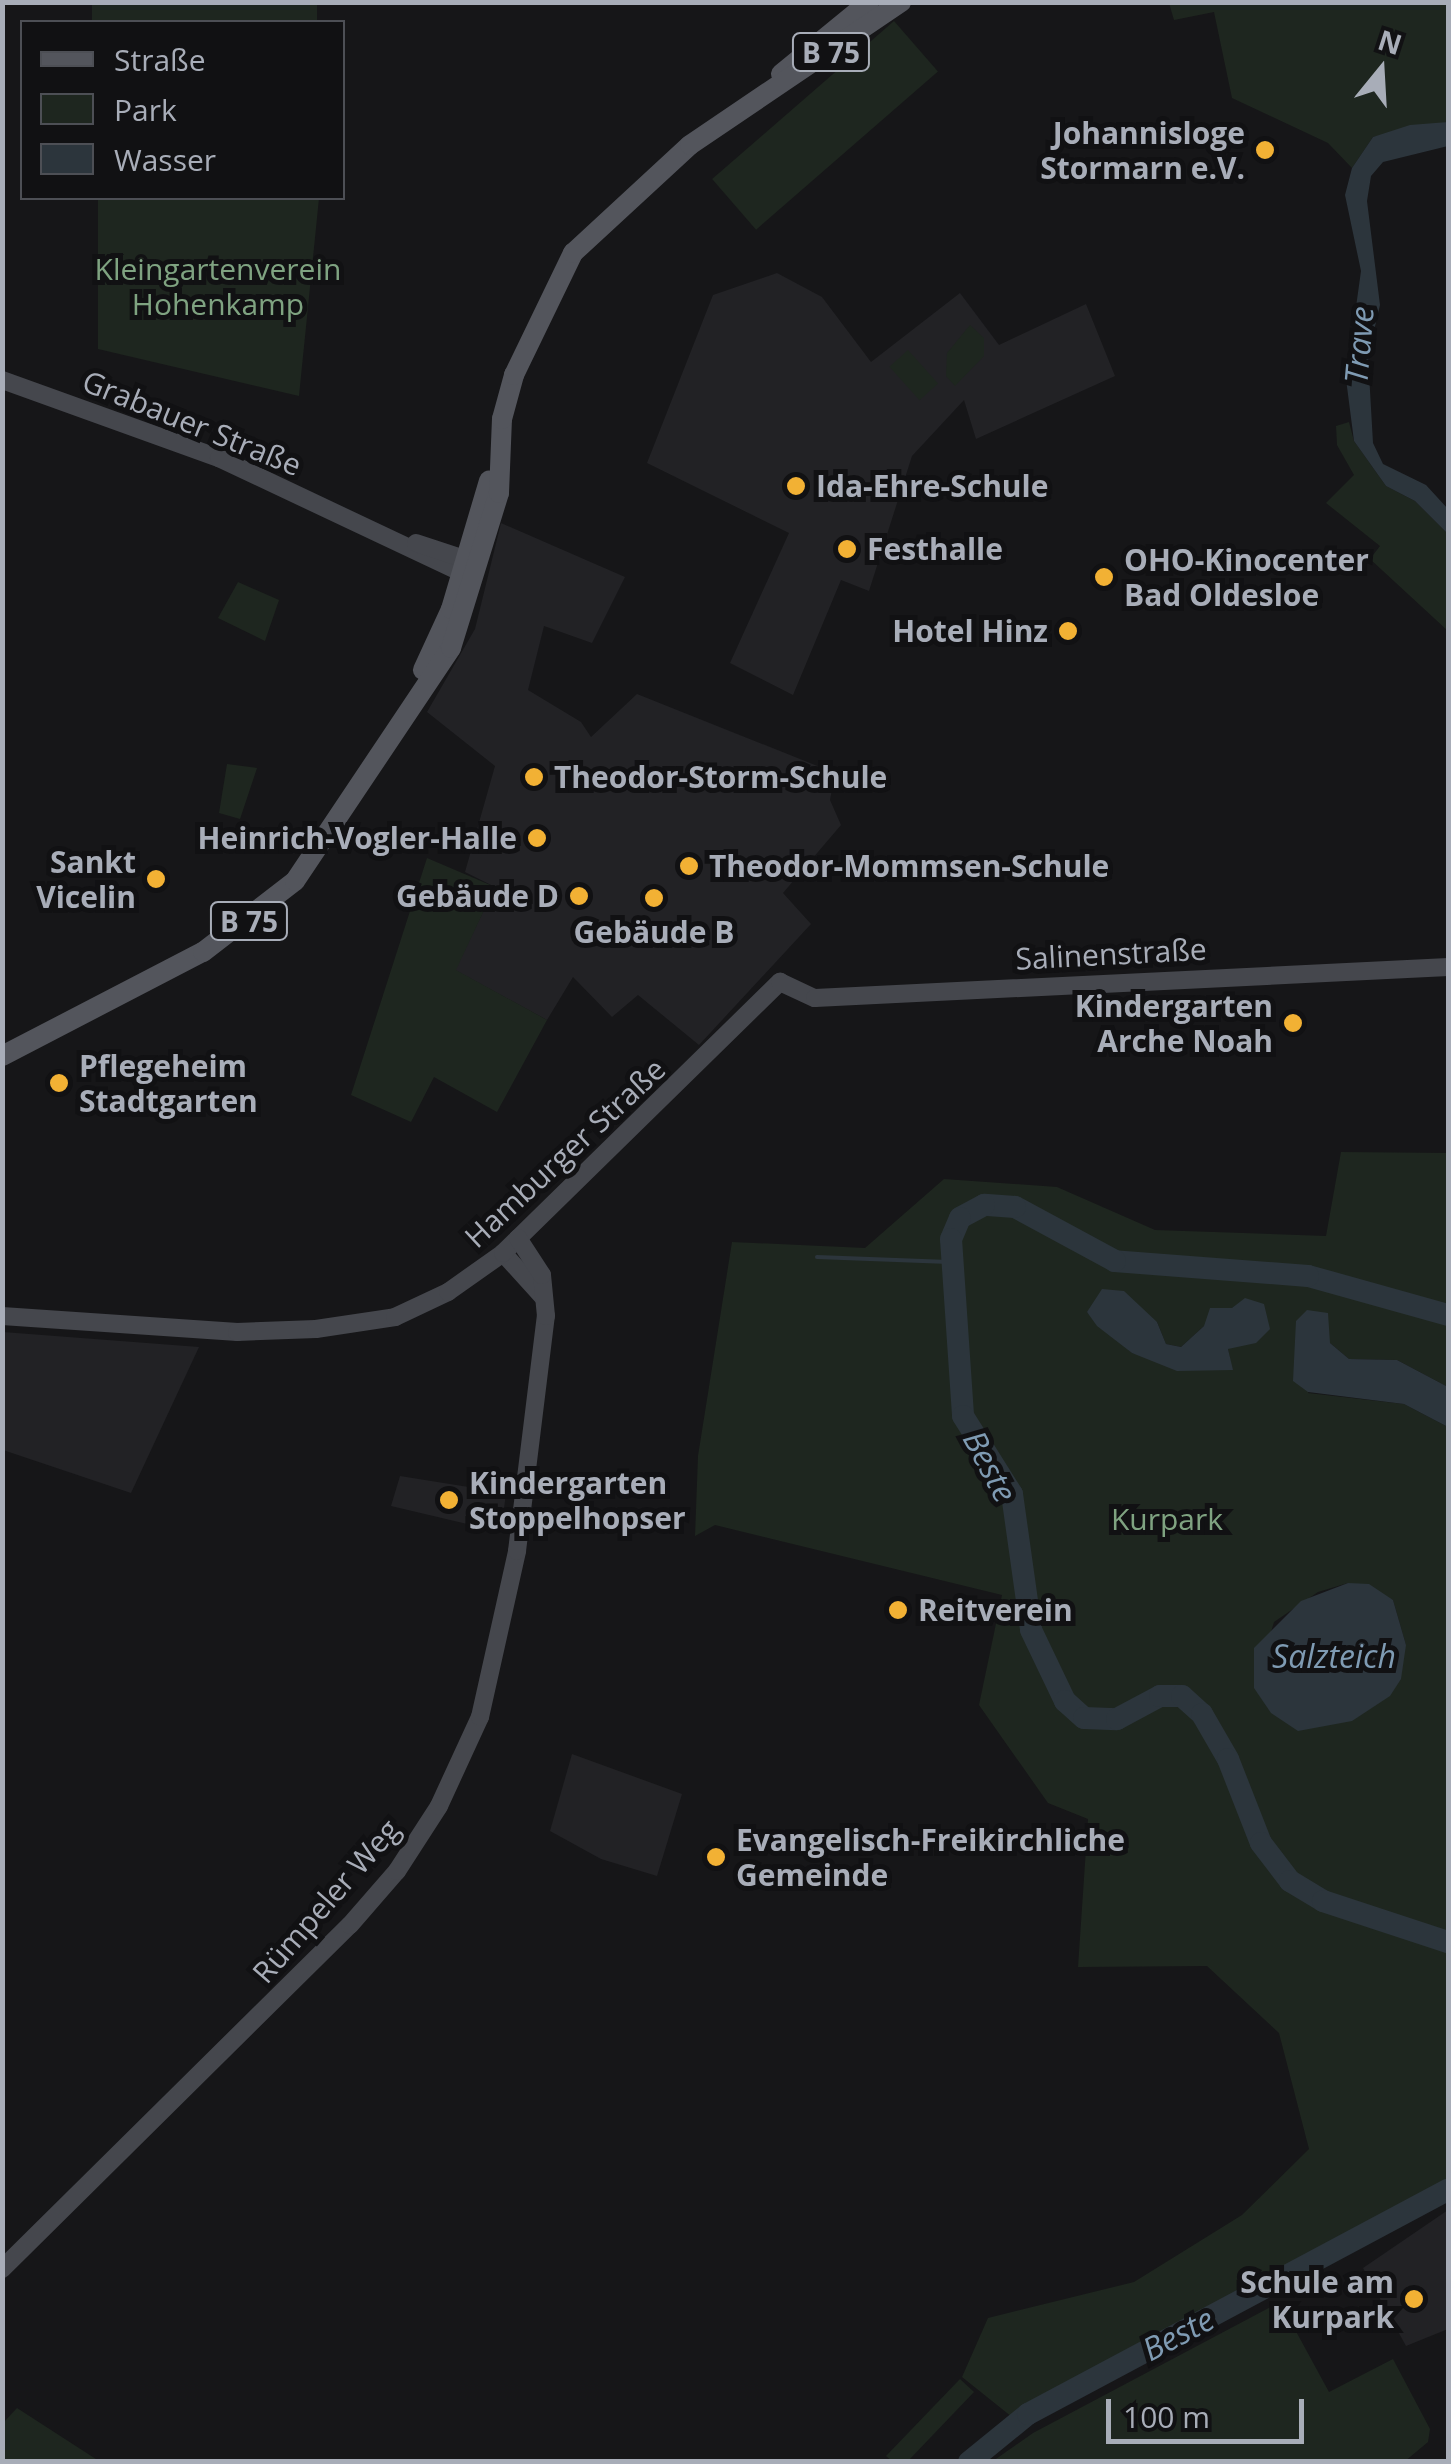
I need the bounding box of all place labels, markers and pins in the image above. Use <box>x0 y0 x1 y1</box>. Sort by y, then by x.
place label: Johannisloge Stormarn e.V. <box>1040 115 1245 186</box>
marker: Johannisloge Stormarn e.V. <box>1254 139 1276 161</box>
place label: Ida-Ehre-Schule <box>816 468 1048 504</box>
marker: Ida-Ehre-Schule <box>785 475 807 497</box>
place label: Festhalle <box>867 531 1003 567</box>
marker: Festhalle <box>836 538 858 560</box>
place label: OHO-Kinocenter Bad Oldesloe <box>1124 542 1369 612</box>
marker: OHO-Kinocenter Bad Oldesloe <box>1093 566 1115 588</box>
place label: Hotel Hinz <box>892 613 1048 649</box>
marker: Hotel Hinz <box>1057 620 1079 642</box>
place label: Theodor-Storm-Schule <box>554 759 887 795</box>
marker: Theodor-Storm-Schule <box>523 766 545 788</box>
place label: Heinrich-Vogler-Halle <box>198 820 517 856</box>
marker: Heinrich-Vogler-Halle <box>526 827 548 849</box>
place label: Sankt Vicelin <box>36 844 136 914</box>
place label: Theodor-Mommsen-Schule <box>709 848 1109 884</box>
marker: Theodor-Mommsen-Schule <box>678 855 700 877</box>
marker: Sankt Vicelin <box>145 868 167 890</box>
place label: Gebäude D <box>396 878 559 914</box>
marker: Gebäude D <box>568 885 590 907</box>
marker: Gebäude B <box>643 887 665 909</box>
place label: Gebäude B <box>574 914 734 950</box>
place label: Kindergarten Arche Noah <box>1075 988 1273 1058</box>
marker: Kindergarten Arche Noah <box>1282 1012 1304 1034</box>
place label: Pflegeheim Stadtgarten <box>79 1048 258 1118</box>
marker: Pflegeheim Stadtgarten <box>48 1072 70 1094</box>
place label: Kindergarten Stoppelhopser <box>469 1465 686 1536</box>
marker: Kindergarten Stoppelhopser <box>438 1489 460 1511</box>
place label: Reitverein <box>918 1592 1073 1628</box>
marker: Reitverein <box>887 1599 909 1621</box>
place label: Evangelisch-Freikirchliche Gemeinde <box>736 1822 1125 1892</box>
marker: Evangelisch-Freikirchliche Gemeinde <box>705 1846 727 1868</box>
place label: Schule am Kurpark <box>1240 2264 1394 2334</box>
marker: Schule am Kurpark <box>1403 2288 1425 2310</box>

